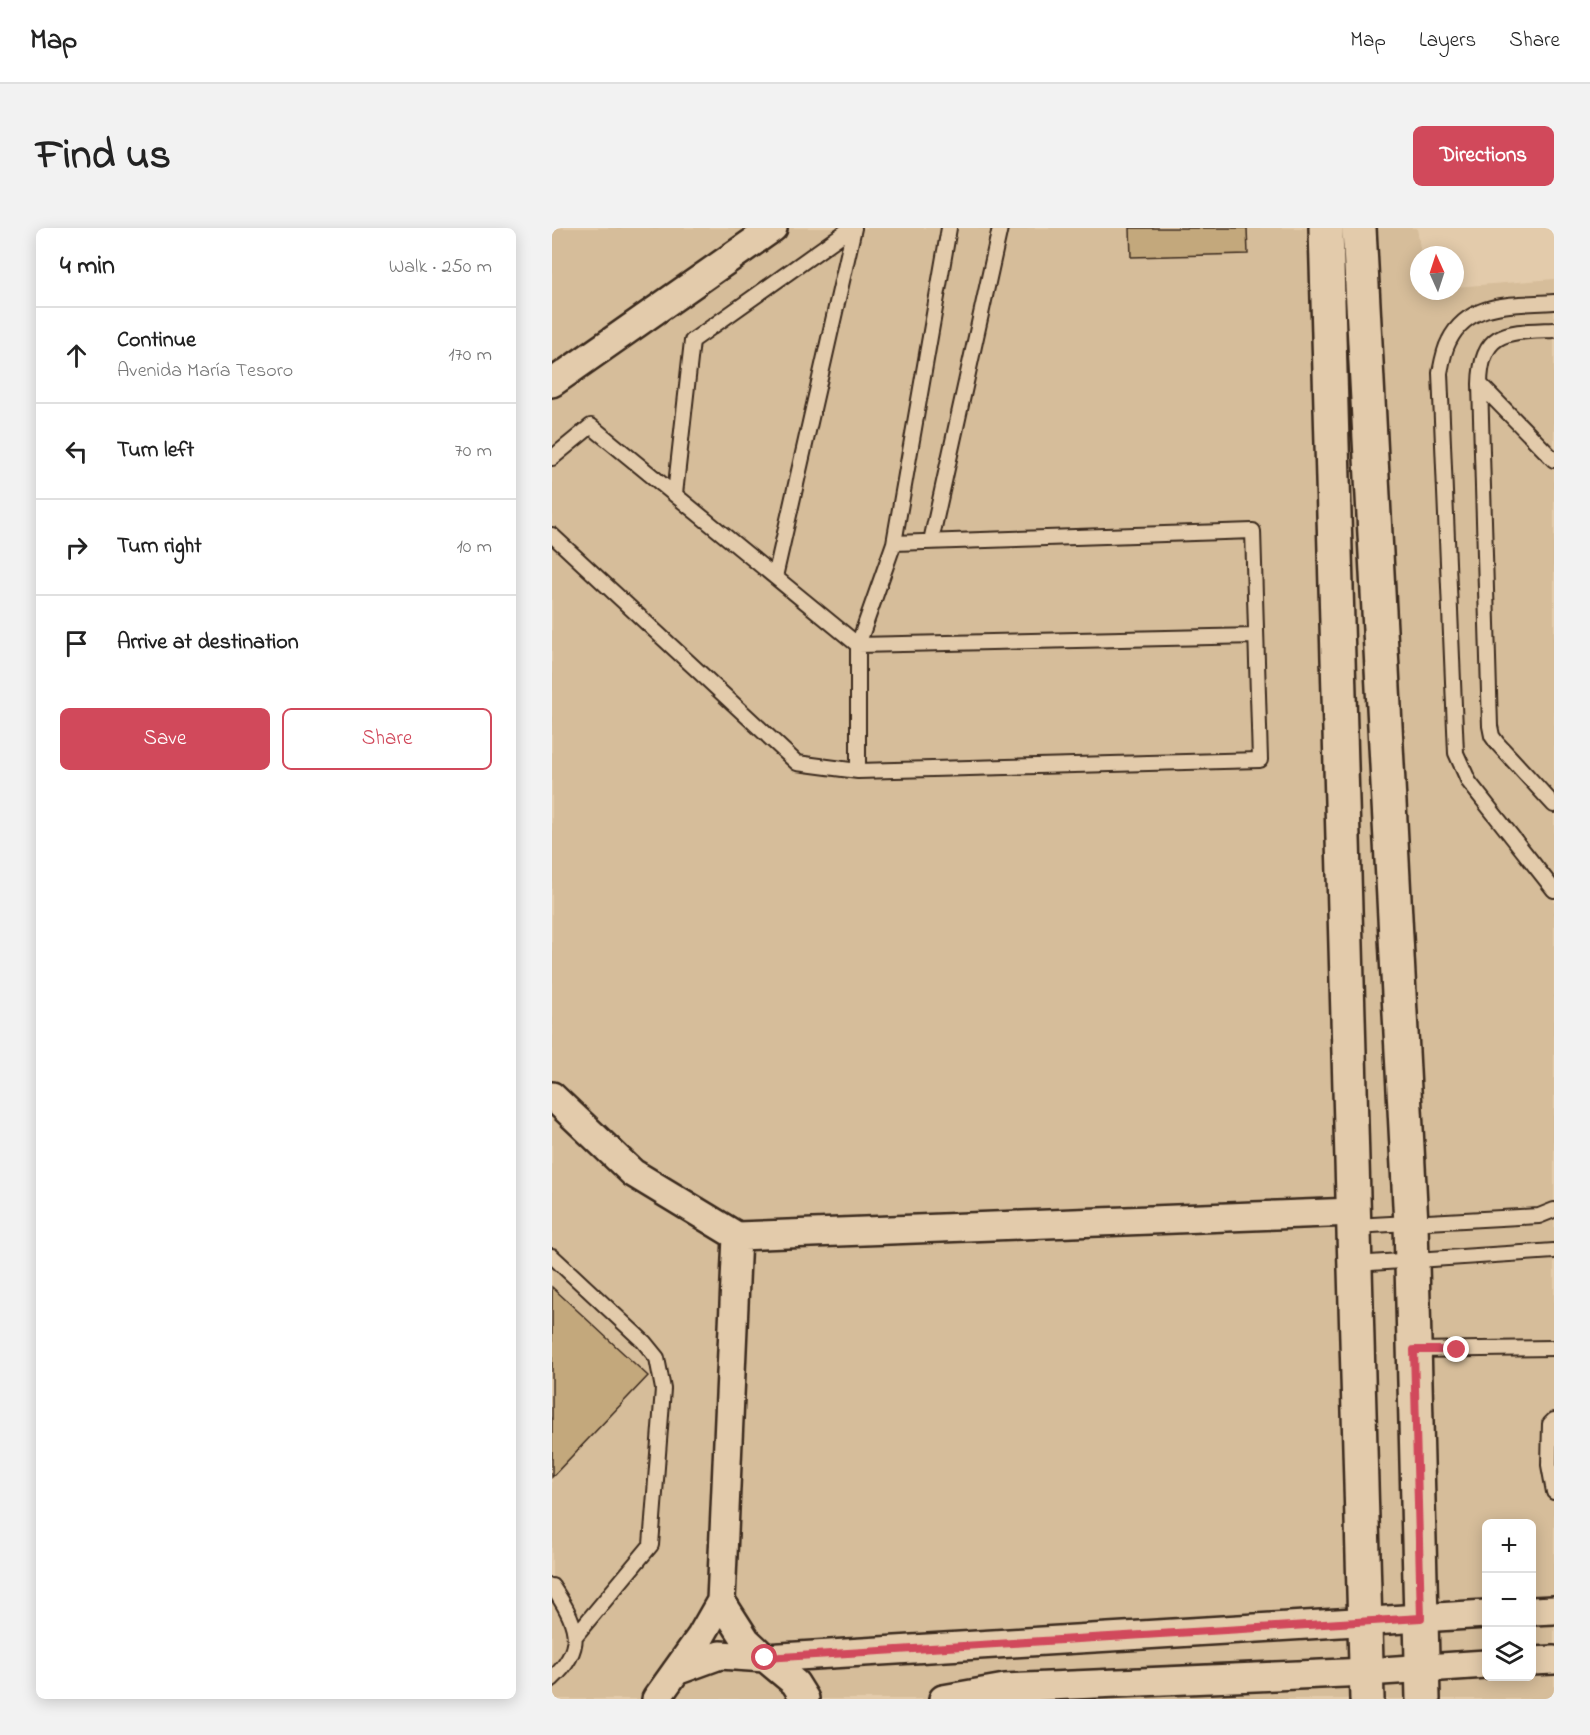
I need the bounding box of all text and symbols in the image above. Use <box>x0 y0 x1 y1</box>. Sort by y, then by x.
text: Map <box>30 21 77 62</box>
text: Map <box>1350 26 1386 56</box>
text: Layers <box>1419 26 1476 56</box>
text: Share <box>1509 26 1560 56</box>
text: Find us <box>36 126 171 187</box>
button: Directions <box>1413 126 1554 186</box>
north arrow <box>1410 246 1464 300</box>
text: 4 min <box>60 248 115 286</box>
text: Walk · 250 m <box>389 253 492 282</box>
text: Continue <box>117 325 196 357</box>
icon: ahead <box>60 339 93 372</box>
text: 170 m <box>448 341 492 370</box>
text: Avenida María Tesoro <box>117 357 293 386</box>
icon: left <box>60 435 93 468</box>
text: Turn left <box>117 435 194 467</box>
text: 70 m <box>455 437 492 466</box>
icon: right <box>60 531 93 564</box>
text: Turn right <box>117 531 202 563</box>
text: 10 m <box>456 533 492 562</box>
icon: arrive <box>60 627 93 660</box>
text: Arrive at destination <box>117 627 299 659</box>
button: Save <box>60 708 270 770</box>
button: Share <box>282 708 492 770</box>
route end <box>1443 1336 1469 1362</box>
map controls <box>1482 1519 1536 1681</box>
button: + <box>1482 1519 1536 1573</box>
button: − <box>1482 1573 1536 1627</box>
button: layers <box>1482 1627 1536 1681</box>
route start <box>751 1644 777 1670</box>

